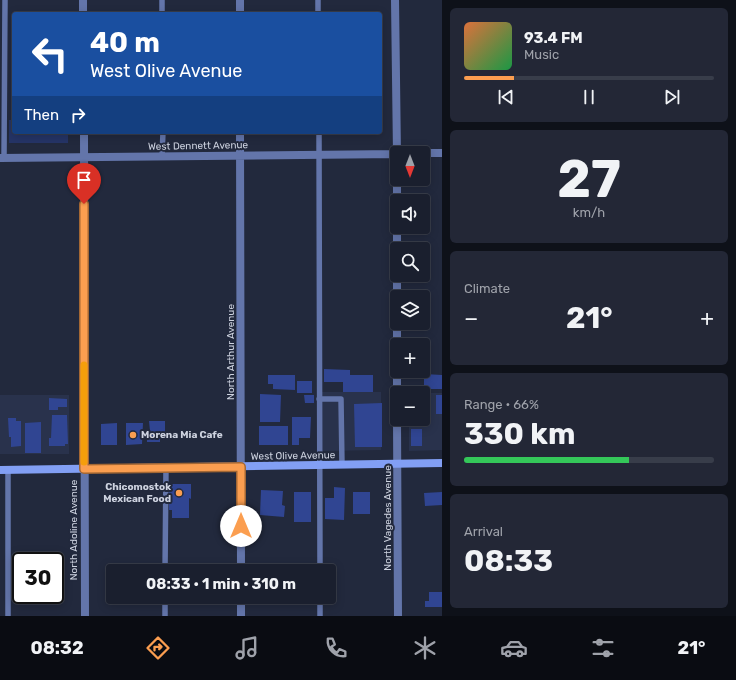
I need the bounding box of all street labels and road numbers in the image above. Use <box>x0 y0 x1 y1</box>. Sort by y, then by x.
street label: West Dennett Avenue <box>148 139 249 153</box>
street label: North Arthur Avenue <box>225 304 237 400</box>
street label: West Olive Avenue <box>251 449 336 463</box>
street label: North Vagedes Avenue <box>382 465 394 571</box>
street label: North Adoline Avenue <box>68 479 80 580</box>

